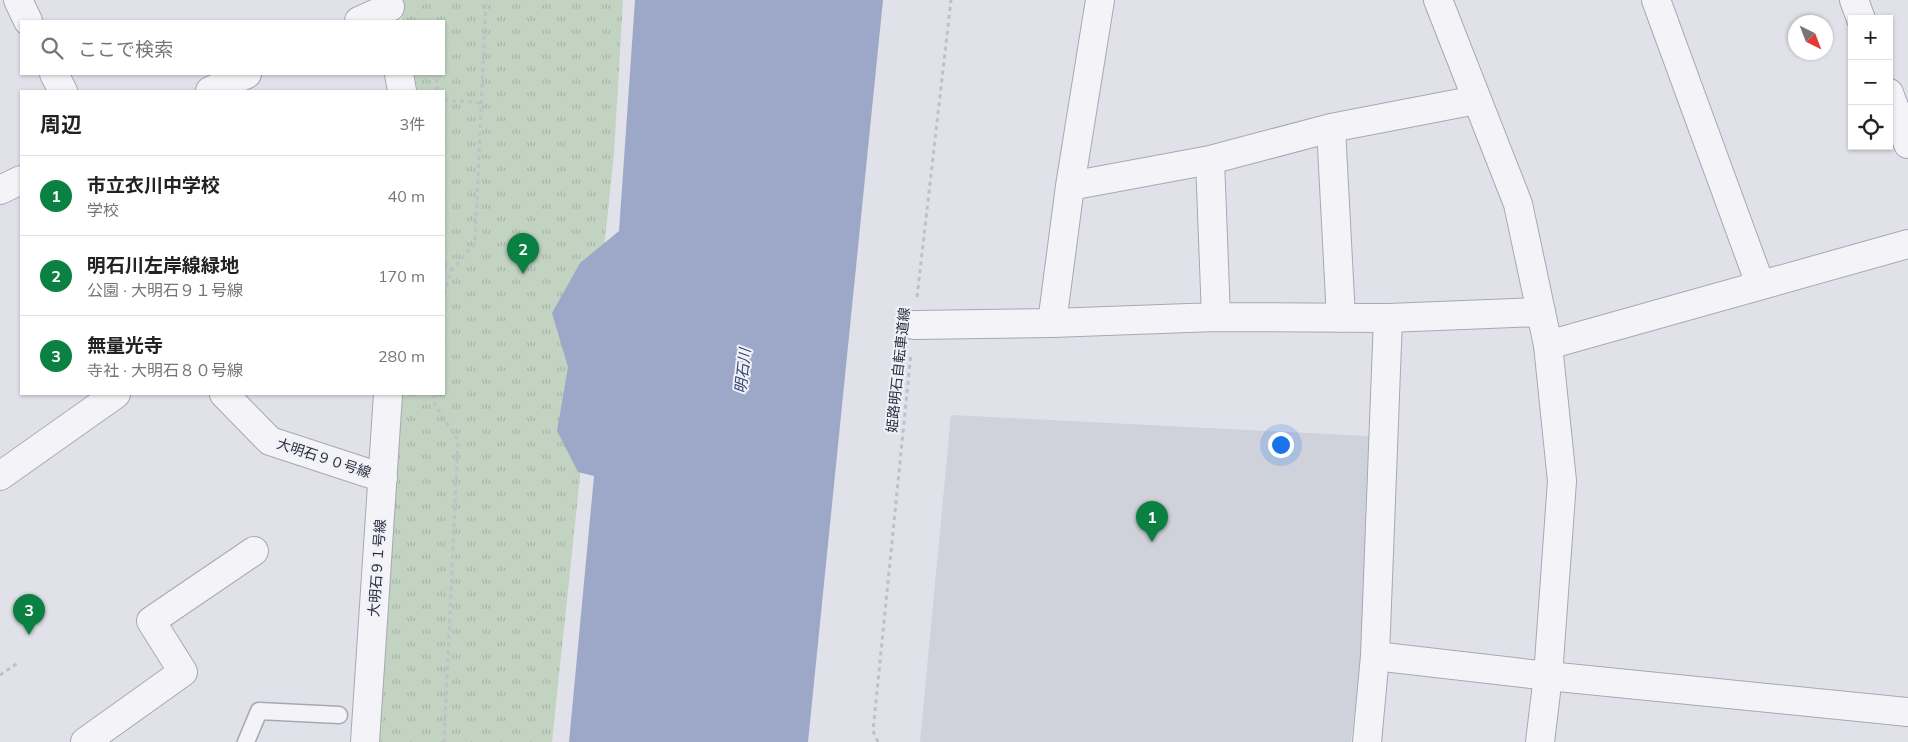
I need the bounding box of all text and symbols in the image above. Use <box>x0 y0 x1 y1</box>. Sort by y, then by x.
north arrow <box>1788 15 1833 60</box>
map controls <box>1848 15 1893 150</box>
button: + <box>1848 15 1893 60</box>
search box <box>20 20 445 75</box>
icon: search <box>38 34 66 62</box>
text: ここで検索 <box>78 37 173 61</box>
button: − <box>1848 60 1893 105</box>
button: locate <box>1848 105 1893 150</box>
text: 周辺 <box>40 111 82 137</box>
text: 3件 <box>399 114 425 134</box>
text: 市立衣川中学校 <box>87 173 220 197</box>
text: 1 <box>51 186 61 206</box>
text: 40 m <box>388 186 425 206</box>
text: 学校 <box>87 200 119 220</box>
pin: 2 <box>507 233 539 274</box>
text: 明石川左岸線緑地 <box>87 253 239 277</box>
text: 2 <box>51 266 61 286</box>
text: 170 m <box>378 266 425 286</box>
text: 公園 · 大明石９１号線 <box>87 280 243 300</box>
street label: 姫路明石自転車道線 <box>882 306 914 434</box>
text: 無量光寺 <box>87 333 163 357</box>
text: 3 <box>51 346 61 366</box>
text: 280 m <box>378 346 425 366</box>
water label: 明石川 <box>731 346 755 394</box>
text: 寺社 · 大明石８０号線 <box>87 360 243 380</box>
your location <box>1268 432 1294 458</box>
street label: 大明石９０号線 <box>275 434 373 482</box>
pin: 1 <box>1136 501 1168 542</box>
street label: 大明石９１号線 <box>365 518 389 618</box>
pin: 3 <box>13 594 45 635</box>

